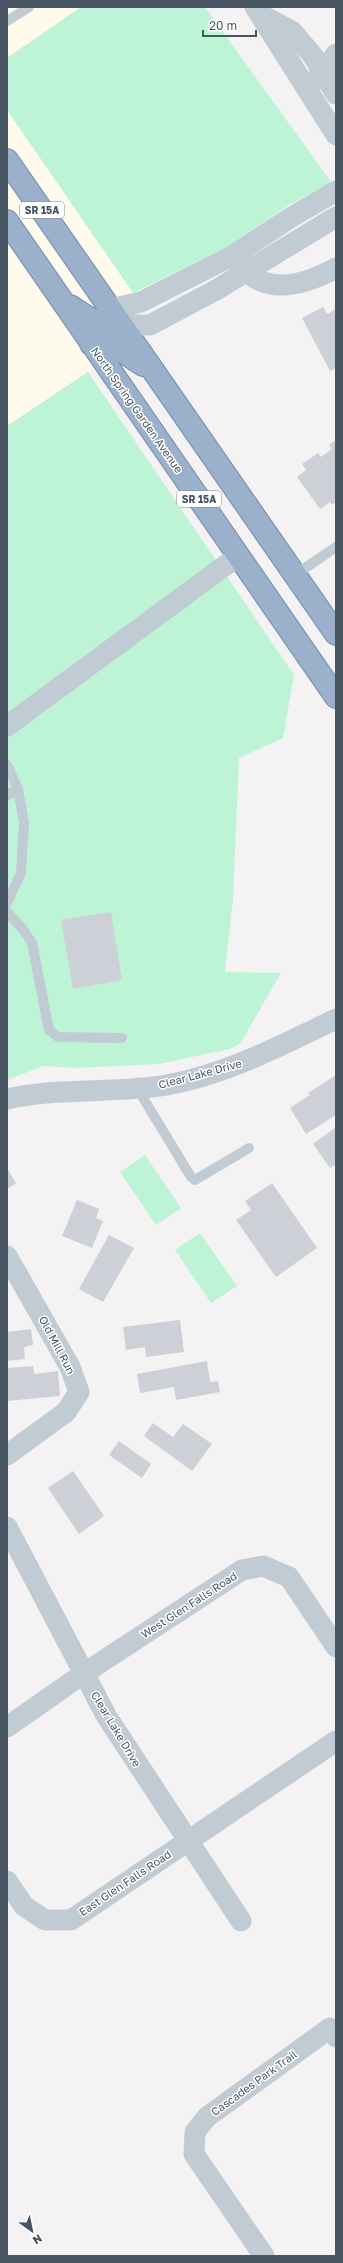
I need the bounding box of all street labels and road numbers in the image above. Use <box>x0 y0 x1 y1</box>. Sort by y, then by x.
road number: SR 15A <box>20 202 64 218</box>
street label: North Spring Garden Avenue <box>89 344 186 475</box>
road number: SR 15A <box>177 491 221 507</box>
street label: Clear Lake Drive <box>157 1056 243 1091</box>
street label: Old Mill Run <box>37 1313 78 1376</box>
street label: West Glen Falls Road <box>138 1569 239 1640</box>
street label: Clear Lake Drive <box>89 1689 144 1769</box>
street label: East Glen Falls Road <box>76 1847 173 1918</box>
street label: Cascades Park Trail <box>208 2047 299 2118</box>

